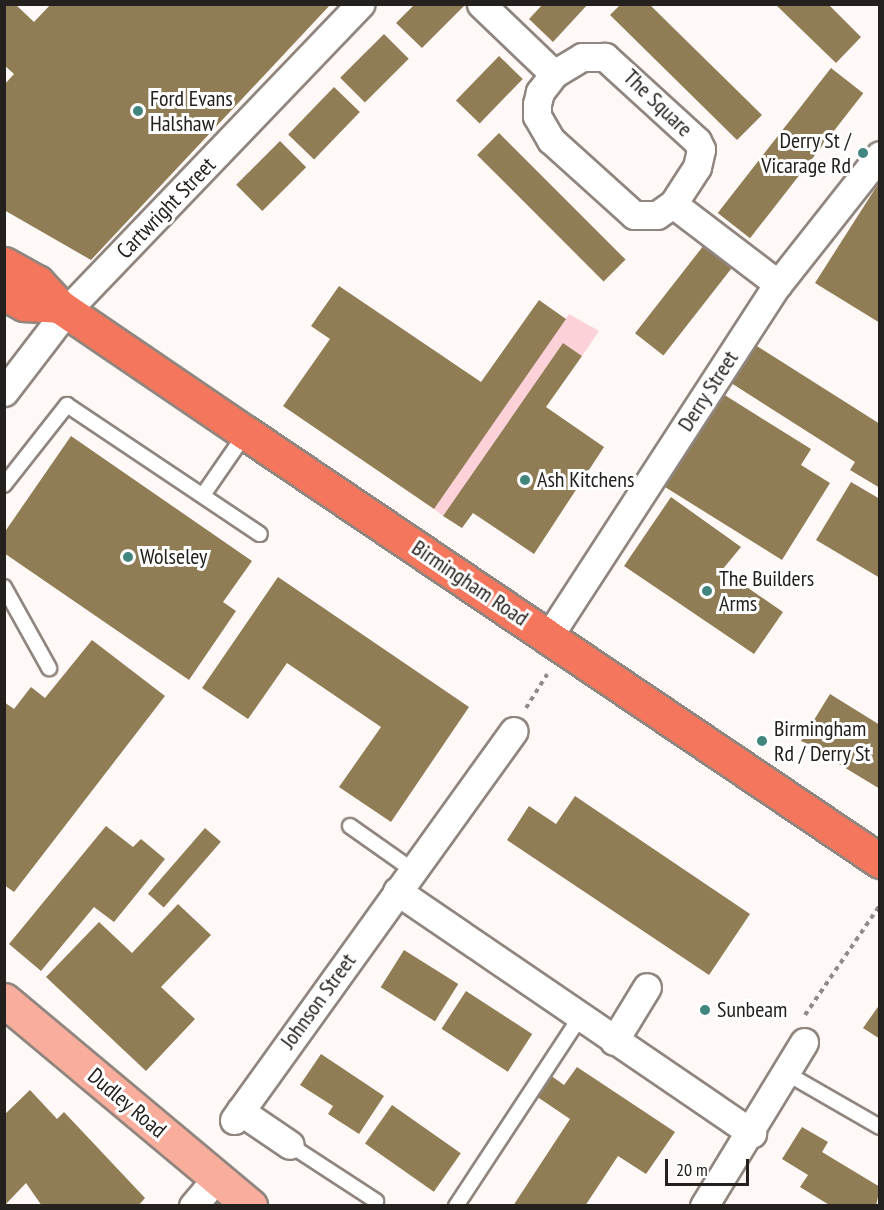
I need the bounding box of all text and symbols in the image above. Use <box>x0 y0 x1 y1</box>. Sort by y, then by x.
street label: The Square <box>618 64 698 142</box>
place label: Ford Evans Halshaw <box>150 85 233 136</box>
marker: Ford Evans Halshaw <box>131 104 145 118</box>
place label: Derry St / Vicarage Rd <box>761 127 851 178</box>
marker: Derry St / Vicarage Rd <box>856 146 870 160</box>
street label: Cartwright Street <box>111 152 221 264</box>
street label: Derry Street <box>672 346 744 436</box>
place label: Ash Kitchens <box>537 467 634 493</box>
marker: Ash Kitchens <box>518 473 532 487</box>
street label: Birmingham Road <box>407 534 533 632</box>
place label: Wolseley <box>140 544 207 570</box>
marker: Wolseley <box>121 550 135 564</box>
place label: The Builders Arms <box>719 565 814 616</box>
marker: The Builders Arms <box>700 584 714 598</box>
place label: Birmingham Rd / Derry St <box>774 715 871 766</box>
marker: Birmingham Rd / Derry St <box>755 734 769 748</box>
street label: Johnson Street <box>275 948 361 1054</box>
place label: Sunbeam <box>717 997 787 1023</box>
marker: Sunbeam <box>698 1003 712 1017</box>
street label: Dudley Road <box>82 1062 172 1144</box>
scale bar <box>668 1147 752 1185</box>
text: 20 m <box>676 1158 708 1181</box>

